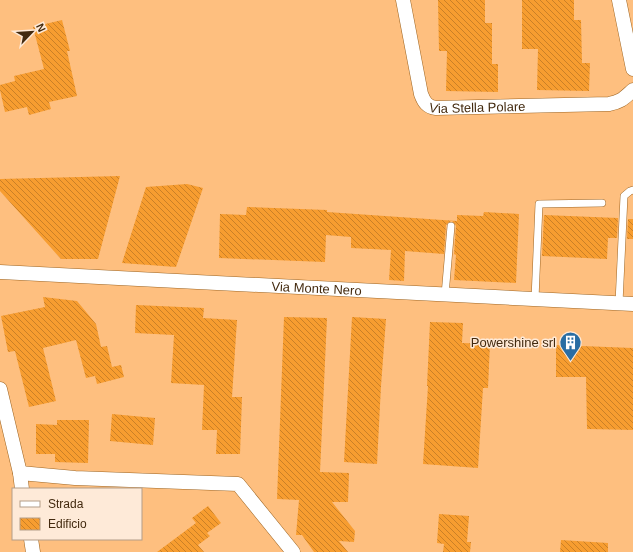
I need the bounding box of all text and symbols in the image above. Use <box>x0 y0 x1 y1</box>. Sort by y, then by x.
north arrow <box>12 12 52 52</box>
text: N <box>34 22 48 34</box>
street label: Via Stella Polare <box>428 98 526 116</box>
street label: Via Monte Nero <box>271 278 362 298</box>
building icon: Powershine srl <box>558 329 584 362</box>
place label: Powershine srl <box>471 335 556 350</box>
legend <box>12 488 142 540</box>
text: Strada <box>48 497 84 511</box>
text: Edificio <box>48 517 87 531</box>

